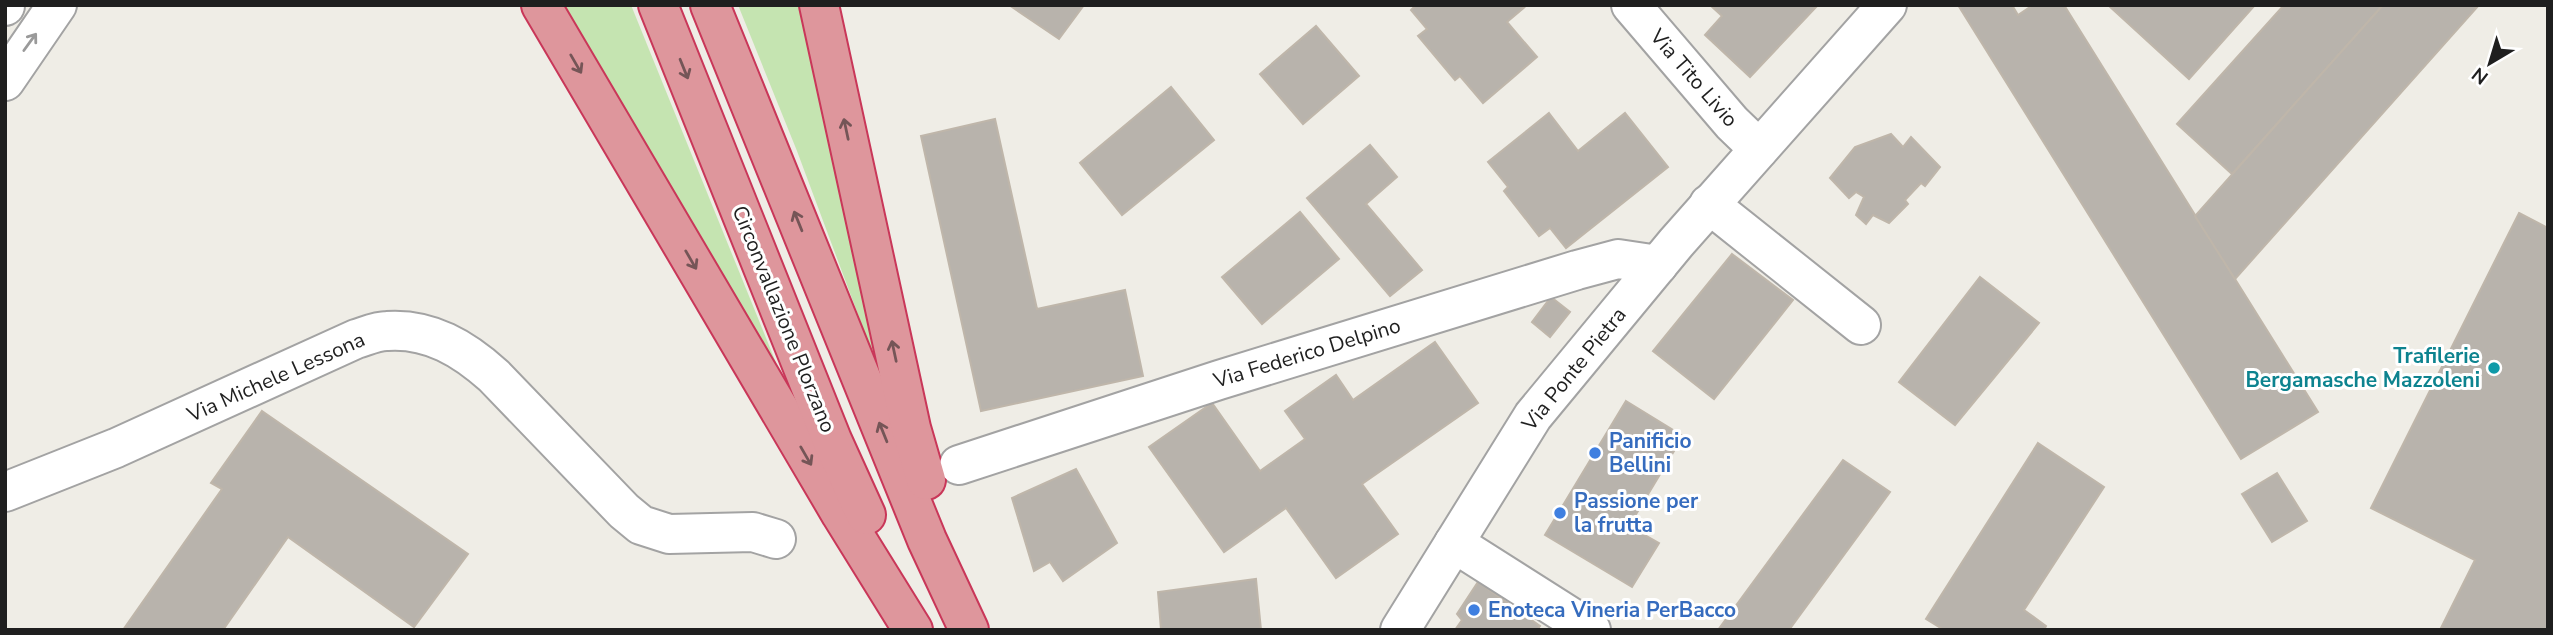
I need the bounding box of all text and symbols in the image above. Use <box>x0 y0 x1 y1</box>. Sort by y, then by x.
street label: Via Tito Livio <box>1643 22 1744 133</box>
north arrow <box>2455 28 2525 98</box>
one-way arrow <box>23 33 37 52</box>
one-way arrow <box>569 54 583 74</box>
one-way arrow <box>678 57 691 79</box>
text: N <box>2467 61 2494 90</box>
one-way arrow <box>839 118 852 141</box>
street label: Circonvallazione Plorzano <box>726 201 842 437</box>
one-way arrow <box>790 211 803 233</box>
one-way arrow <box>684 250 698 270</box>
street label: Via Ponte Pietra <box>1515 301 1633 437</box>
street label: Via Federico Delpino <box>1209 311 1404 395</box>
street label: Via Michele Lessona <box>182 325 369 429</box>
one-way arrow <box>887 340 900 363</box>
place label: Trafilerie Bergamasche Mazzoleni <box>2245 342 2480 394</box>
marker: Trafilerie Bergamasche Mazzoleni <box>2486 360 2502 376</box>
one-way arrow <box>876 422 889 444</box>
place label: Panificio Bellini <box>1609 427 1692 479</box>
marker: Panificio Bellini <box>1587 445 1603 461</box>
one-way arrow <box>800 446 814 466</box>
place label: Passione per la frutta <box>1574 487 1699 539</box>
marker: Passione per la frutta <box>1552 505 1568 521</box>
place label: Enoteca Vineria PerBacco <box>1488 596 1736 624</box>
marker: Enoteca Vineria PerBacco <box>1466 602 1482 618</box>

